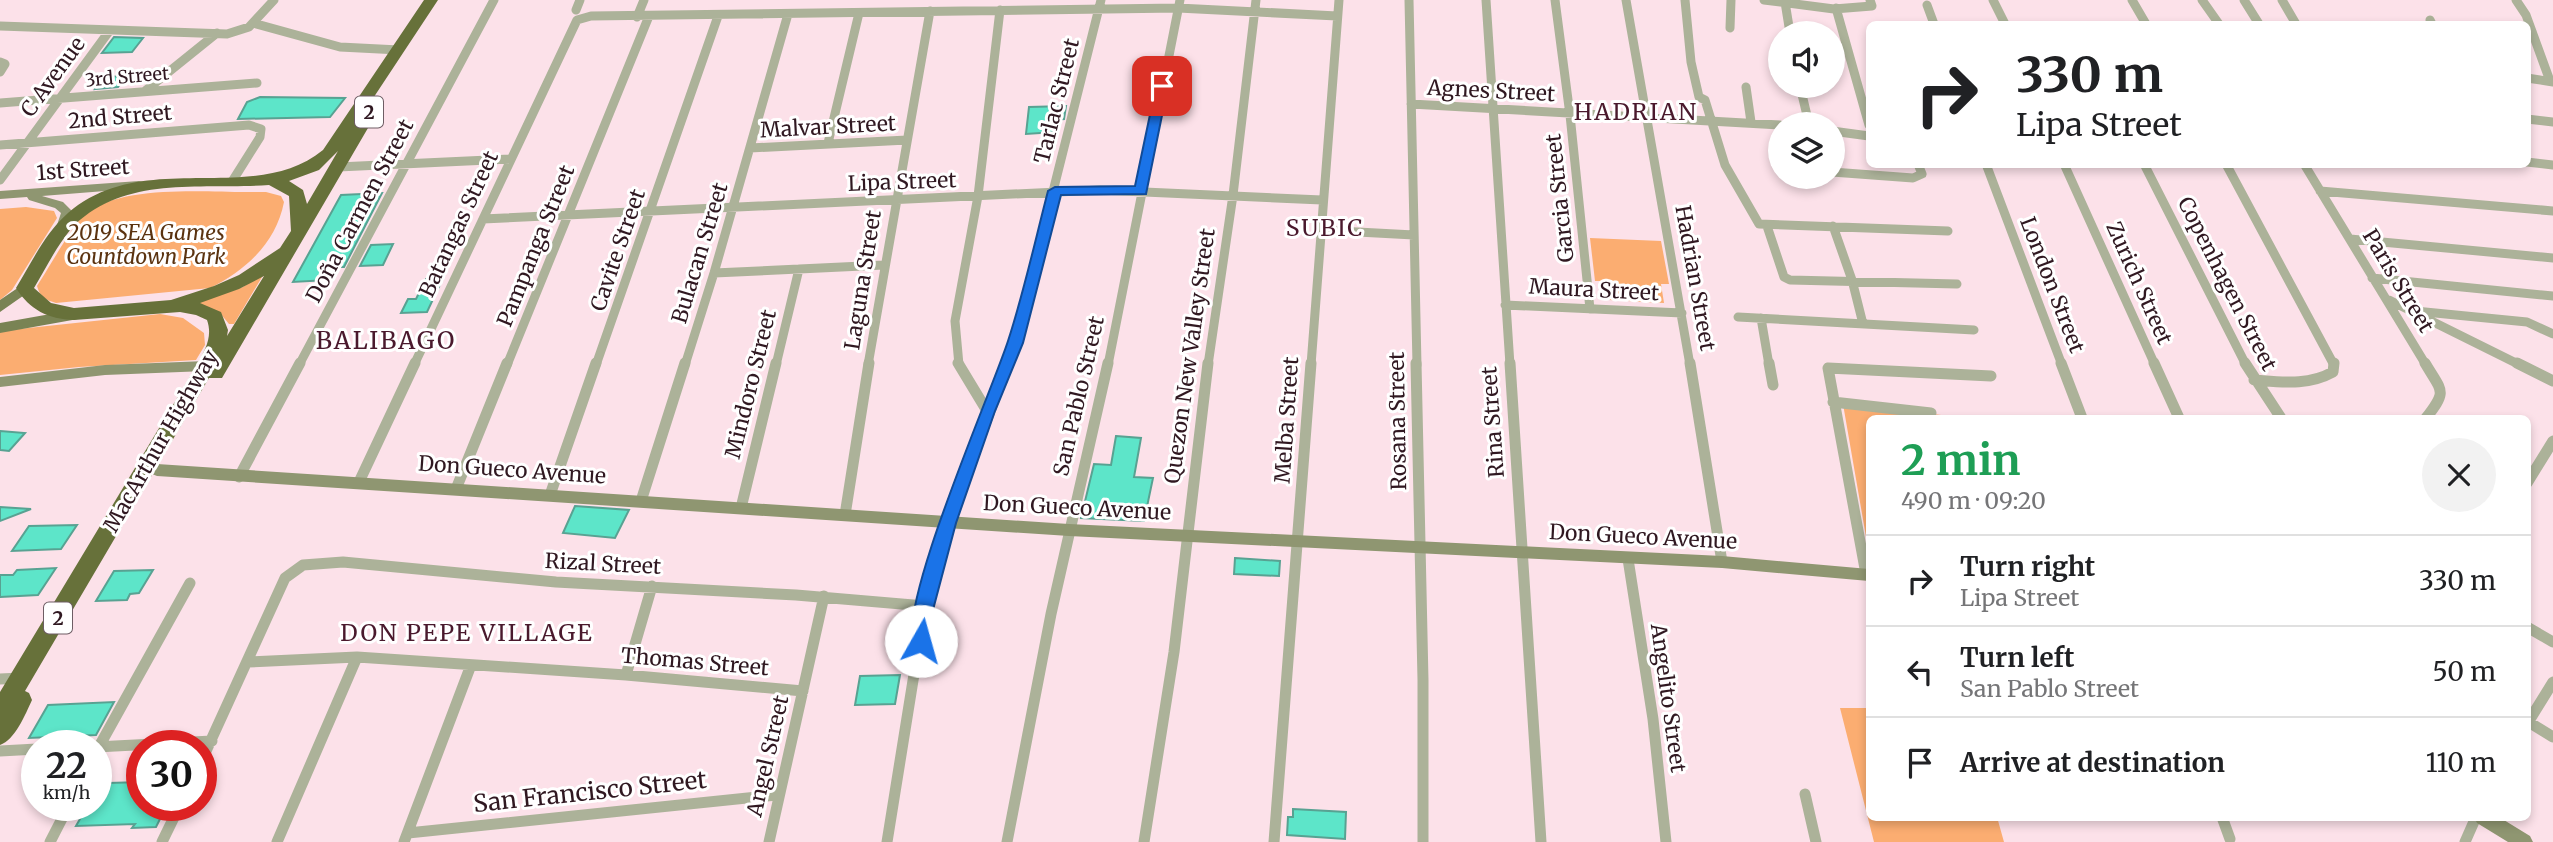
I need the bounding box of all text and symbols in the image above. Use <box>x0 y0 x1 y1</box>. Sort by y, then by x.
map controls <box>1768 21 1845 189</box>
button: sound <box>1768 21 1845 98</box>
street label: C Avenue <box>15 31 91 122</box>
street label: Tarlac Street <box>1028 36 1085 166</box>
text: 330 m <box>2016 44 2163 105</box>
icon: right <box>1901 49 1992 140</box>
pin <box>1132 56 1192 116</box>
street label: 3rd Street <box>84 61 170 92</box>
icon: arrive <box>1143 67 1181 105</box>
street label: Agnes Street <box>1425 74 1556 107</box>
road number: 2 <box>355 96 383 128</box>
district label: HADRIAN <box>1574 97 1698 126</box>
street label: 2nd Street <box>67 99 173 134</box>
text: Lipa Street <box>2016 105 2182 145</box>
street label: Malvar Street <box>759 109 897 144</box>
button: layers <box>1768 112 1845 189</box>
street label: Doña Carmen Street <box>300 114 419 307</box>
street label: Garcia Street <box>1539 133 1580 264</box>
street label: Batangas Street <box>413 146 504 301</box>
street label: 1st Street <box>36 153 130 186</box>
street label: Pampanga Street <box>491 161 580 331</box>
street label: Lipa Street <box>847 166 957 197</box>
street label: Bulacan Street <box>665 179 734 326</box>
street label: Cavite Street <box>584 185 651 314</box>
street label: Copenhagen Street <box>2172 192 2283 375</box>
street label: Hadrian Street <box>1669 203 1722 353</box>
street label: Laguna Street <box>838 208 887 352</box>
district label: SUBIC <box>1286 213 1364 242</box>
street label: London Street <box>2014 213 2091 357</box>
street label: Zurich Street <box>2100 217 2179 348</box>
park label: 2019 SEA Games Countdown Park <box>66 219 226 270</box>
street label: Paris Street <box>2357 224 2440 337</box>
street label: Quezon New Valley Street <box>1158 227 1221 485</box>
street label: Maura Street <box>1528 273 1660 306</box>
street label: Mindoro Street <box>719 307 782 461</box>
street label: San Pablo Street <box>1047 313 1110 479</box>
district label: BALIBAGO <box>316 325 456 356</box>
street label: MacArthur Highway <box>97 344 224 537</box>
street label: Rosana Street <box>1383 351 1412 491</box>
street label: Melba Street <box>1269 356 1304 484</box>
street label: Rina Street <box>1475 365 1510 479</box>
text: 2 min <box>1901 434 2021 486</box>
button: close <box>2422 438 2496 512</box>
street label: Don Gueco Avenue <box>417 449 607 490</box>
text: 490 m · 09:20 <box>1901 486 2046 515</box>
street label: Don Gueco Avenue <box>982 489 1172 526</box>
street label: Don Gueco Avenue <box>1548 518 1738 555</box>
street label: Rizal Street <box>544 547 662 580</box>
text: Turn right <box>1960 550 2095 583</box>
icon: right <box>1901 562 1939 600</box>
text: 330 m <box>2419 564 2496 597</box>
text: Lipa Street <box>1960 583 2079 612</box>
road number: 2 <box>44 603 72 634</box>
position arrow <box>884 604 958 678</box>
district label: DON PEPE VILLAGE <box>340 618 594 647</box>
street label: Angelito Street <box>1645 621 1692 774</box>
text: Turn left <box>1960 641 2074 674</box>
street label: Thomas Street <box>620 642 770 681</box>
icon: left <box>1901 653 1939 691</box>
text: 50 m <box>2432 655 2496 688</box>
text: San Pablo Street <box>1960 674 2139 703</box>
street label: Angel Street <box>740 693 795 820</box>
speed limit sign: 30 <box>126 730 217 821</box>
text: 22 <box>46 744 87 788</box>
icon: arrive <box>1901 744 1939 782</box>
text: Arrive at destination <box>1960 746 2225 779</box>
text: 110 m <box>2426 746 2496 779</box>
street label: San Francisco Street <box>472 764 709 819</box>
text: km/h <box>43 781 90 804</box>

